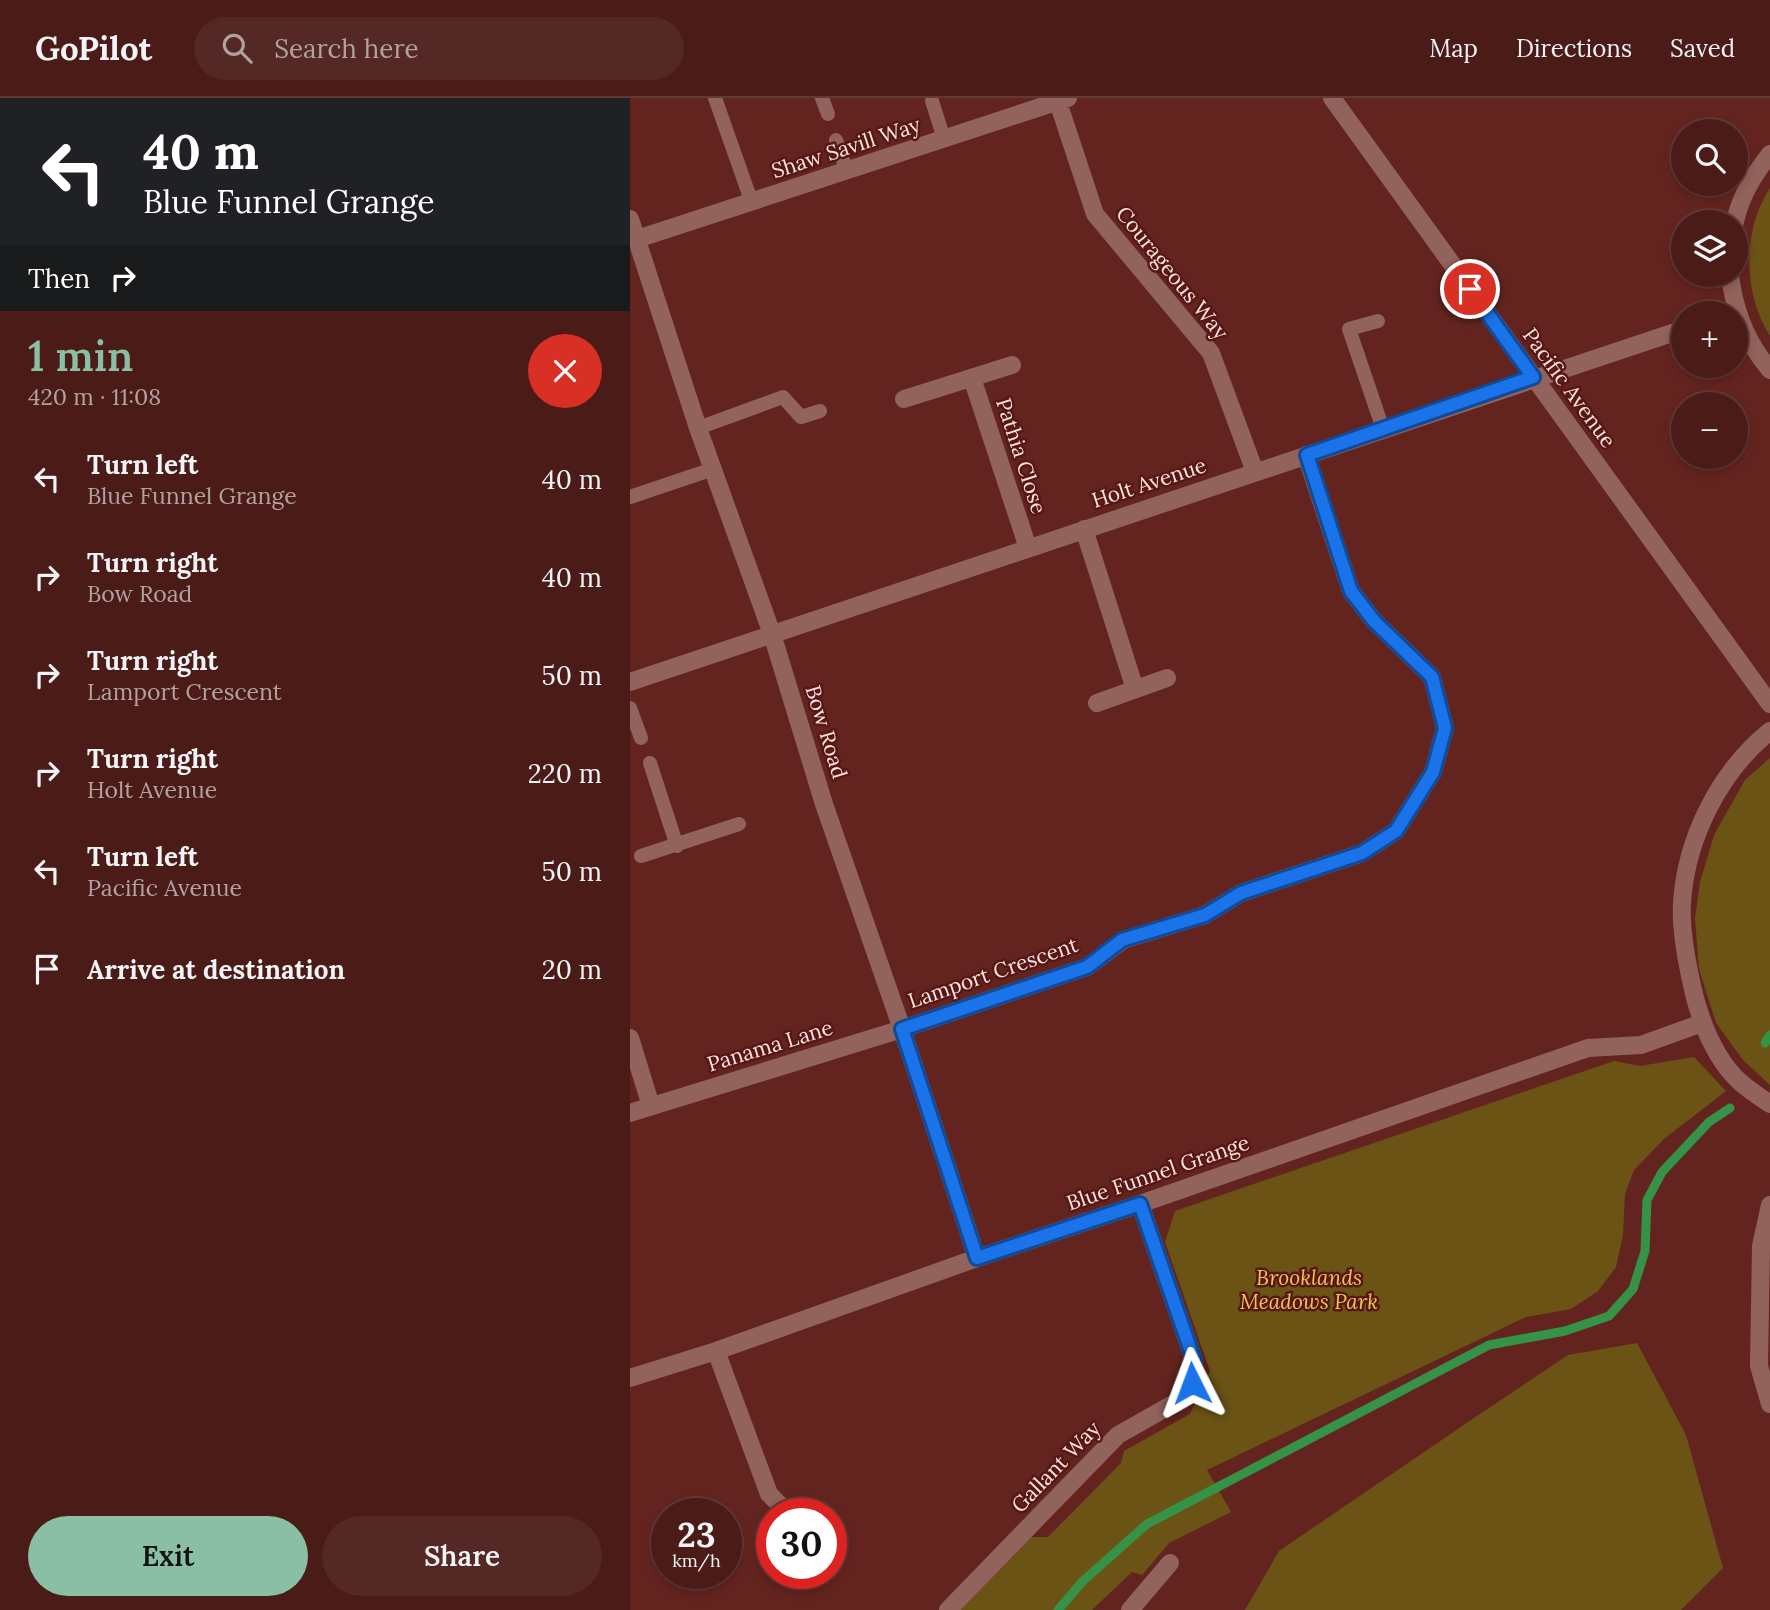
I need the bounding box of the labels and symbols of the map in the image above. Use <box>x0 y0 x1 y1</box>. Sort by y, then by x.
street label: Shaw Savill Way <box>768 111 924 184</box>
street label: Courageous Way <box>1110 200 1234 345</box>
pin <box>1440 259 1500 319</box>
street label: Pacific Avenue <box>1517 323 1622 453</box>
street label: Pathia Close <box>990 395 1053 517</box>
street label: Holt Avenue <box>1088 451 1210 514</box>
street label: Bow Road <box>800 682 853 782</box>
street label: Lamport Crescent <box>904 931 1082 1014</box>
street label: Panama Lane <box>704 1014 836 1077</box>
street label: Blue Funnel Grange <box>1063 1129 1253 1216</box>
park label: Brooklands Meadows Park <box>1240 1264 1378 1315</box>
position arrow <box>1155 1346 1229 1420</box>
street label: Gallant Way <box>1005 1415 1106 1518</box>
speed limit sign: 30 <box>756 1498 847 1589</box>

